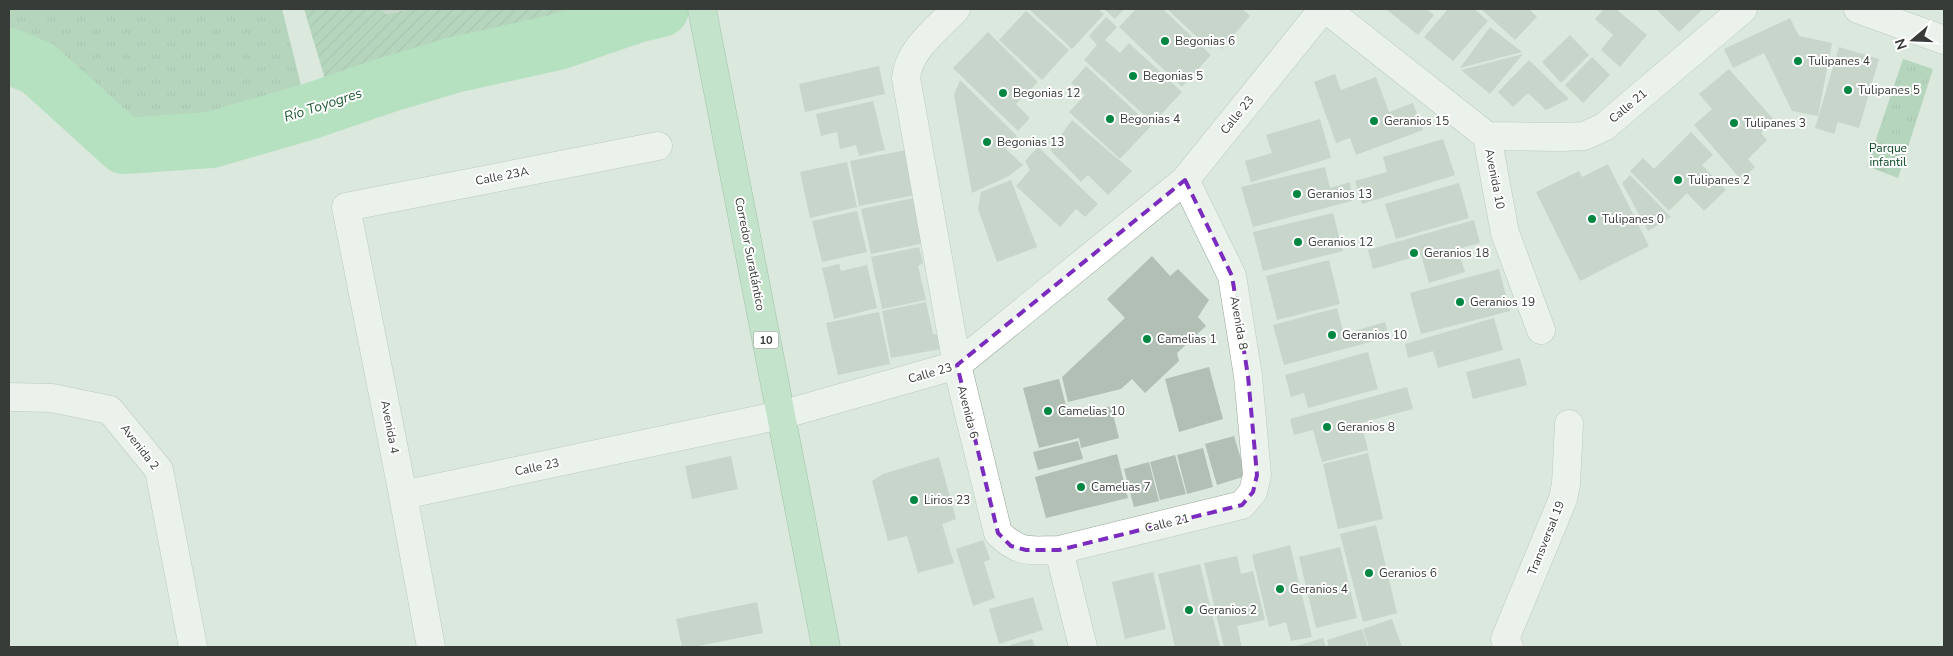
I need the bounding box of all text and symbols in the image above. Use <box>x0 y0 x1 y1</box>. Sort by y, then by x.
north arrow <box>1888 15 1938 65</box>
place label: Begonias 6 <box>1175 33 1235 49</box>
marker: Begonias 6 <box>1159 35 1171 47</box>
text: N <box>1890 36 1912 52</box>
place label: Tulipanes 4 <box>1808 53 1870 69</box>
marker: Tulipanes 4 <box>1792 55 1804 67</box>
place label: Begonias 5 <box>1143 68 1203 84</box>
marker: Begonias 5 <box>1127 70 1139 82</box>
place label: Tulipanes 5 <box>1858 82 1920 98</box>
water label: Río Toyogres <box>281 83 365 127</box>
marker: Tulipanes 5 <box>1842 84 1854 96</box>
place label: Begonias 12 <box>1013 85 1080 101</box>
street label: Calle 21 <box>1606 85 1650 127</box>
marker: Begonias 12 <box>997 87 1009 99</box>
street label: Calle 23 <box>1217 92 1257 138</box>
place label: Begonias 4 <box>1120 111 1180 127</box>
marker: Begonias 4 <box>1104 113 1116 125</box>
place label: Geranios 15 <box>1384 113 1449 129</box>
marker: Geranios 15 <box>1368 115 1380 127</box>
place label: Tulipanes 3 <box>1744 115 1806 131</box>
marker: Tulipanes 3 <box>1728 117 1740 129</box>
place label: Begonias 13 <box>997 134 1064 150</box>
marker: Begonias 13 <box>981 136 993 148</box>
park label: Parque infantil <box>1869 140 1907 170</box>
street label: Avenida 10 <box>1481 147 1509 211</box>
street label: Calle 23A <box>474 163 530 189</box>
place label: Tulipanes 2 <box>1688 172 1750 188</box>
marker: Tulipanes 2 <box>1672 174 1684 186</box>
place label: Geranios 13 <box>1307 186 1372 202</box>
marker: Geranios 13 <box>1291 188 1303 200</box>
street label: Corredor Suratlántico <box>731 196 769 312</box>
place label: Tulipanes 0 <box>1602 211 1664 227</box>
marker: Tulipanes 0 <box>1586 213 1598 225</box>
place label: Geranios 12 <box>1308 234 1373 250</box>
marker: Geranios 12 <box>1292 236 1304 248</box>
place label: Geranios 18 <box>1424 245 1489 261</box>
marker: Geranios 18 <box>1408 247 1420 259</box>
place label: Geranios 19 <box>1470 294 1535 310</box>
street label: Avenida 8 <box>1226 295 1252 351</box>
marker: Geranios 19 <box>1454 296 1466 308</box>
place label: Geranios 10 <box>1342 327 1407 343</box>
marker: Geranios 10 <box>1326 329 1338 341</box>
place label: Camelias 1 <box>1157 331 1217 347</box>
road number: 10 <box>754 332 778 348</box>
marker: Camelias 1 <box>1141 333 1153 345</box>
street label: Calle 23 <box>906 359 954 387</box>
street label: Avenida 6 <box>954 384 982 440</box>
street label: Avenida 4 <box>377 399 403 455</box>
place label: Camelias 10 <box>1058 403 1125 419</box>
marker: Camelias 10 <box>1042 405 1054 417</box>
place label: Geranios 8 <box>1337 419 1395 435</box>
street label: Avenida 2 <box>117 421 163 473</box>
marker: Geranios 8 <box>1321 421 1333 433</box>
street label: Calle 23 <box>513 454 561 480</box>
place label: Camelias 7 <box>1091 479 1151 495</box>
marker: Camelias 7 <box>1075 481 1087 493</box>
place label: Lirios 23 <box>924 492 970 508</box>
marker: Lirios 23 <box>908 494 920 506</box>
street label: Transversal 19 <box>1524 498 1568 578</box>
street label: Calle 21 <box>1143 510 1191 536</box>
place label: Geranios 6 <box>1379 565 1437 581</box>
marker: Geranios 6 <box>1363 567 1375 579</box>
place label: Geranios 4 <box>1290 581 1348 597</box>
marker: Geranios 4 <box>1274 583 1286 595</box>
place label: Geranios 2 <box>1199 602 1257 618</box>
marker: Geranios 2 <box>1183 604 1195 616</box>

